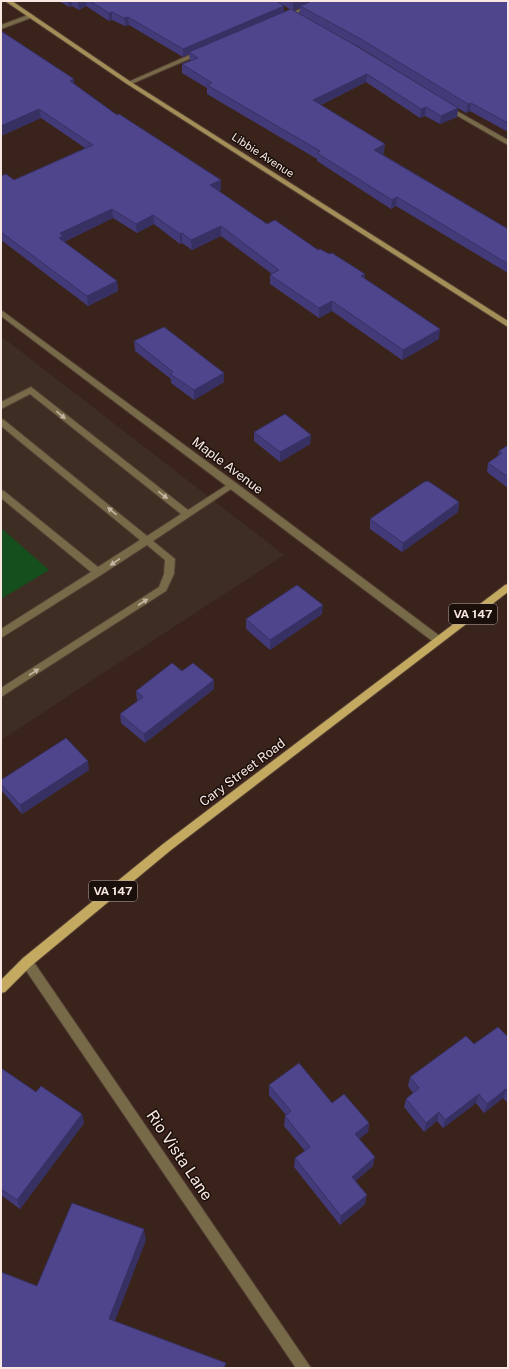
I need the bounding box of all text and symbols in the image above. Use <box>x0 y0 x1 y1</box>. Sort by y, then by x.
street label: Libbie Avenue <box>230 130 296 180</box>
one-way arrow <box>55 410 66 419</box>
street label: Maple Avenue <box>189 434 266 497</box>
one-way arrow <box>158 491 168 499</box>
one-way arrow <box>106 507 117 516</box>
one-way arrow <box>110 558 120 566</box>
one-way arrow <box>137 598 149 605</box>
road number: VA 147 <box>449 604 497 624</box>
one-way arrow <box>29 668 39 676</box>
street label: Cary Street Road <box>197 735 288 809</box>
road number: VA 147 <box>89 881 137 901</box>
street label: Rio Vista Lane <box>142 1107 217 1204</box>

